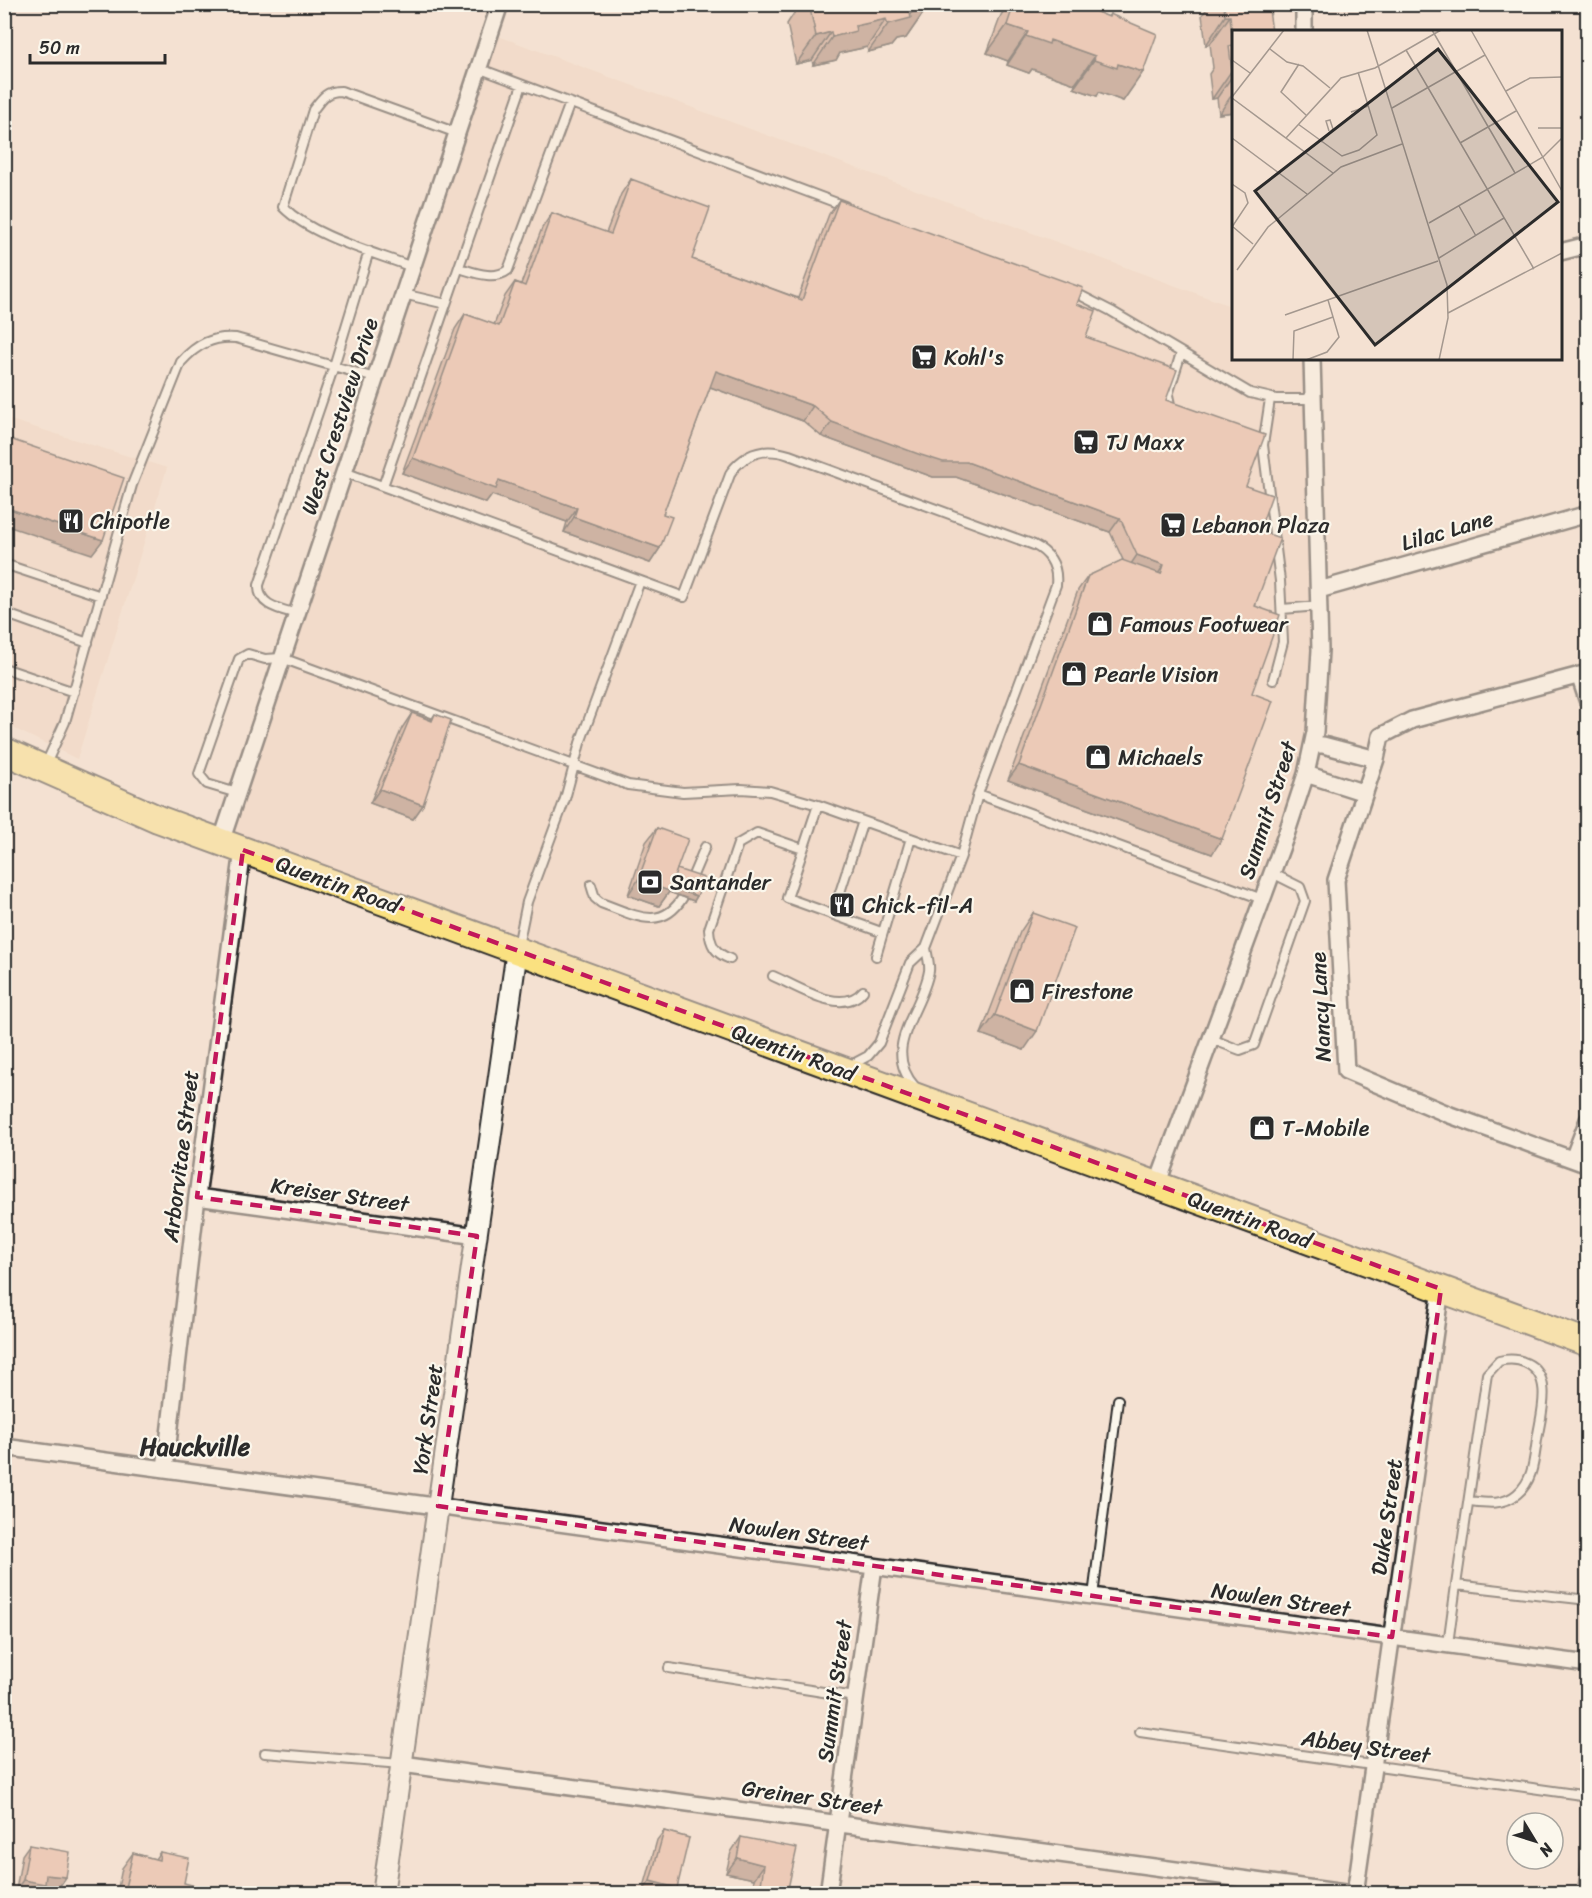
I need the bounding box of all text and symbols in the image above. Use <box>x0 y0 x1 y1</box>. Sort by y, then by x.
scale bar <box>30 27 165 65</box>
inset map <box>1232 30 1562 360</box>
text: 50 m <box>39 32 80 64</box>
street label: West Crestview Drive <box>289 312 390 520</box>
place label: Kohl's <box>944 338 1004 377</box>
supermarket icon: Kohl's <box>909 342 939 372</box>
place label: TJ Maxx <box>1106 423 1185 462</box>
supermarket icon: TJ Maxx <box>1071 427 1101 457</box>
street label: Lilac Lane <box>1396 499 1498 562</box>
place label: Chipotle <box>90 502 170 541</box>
restaurant icon: Chipotle <box>56 506 86 536</box>
place label: Lebanon Plaza <box>1192 506 1330 545</box>
supermarket icon: Lebanon Plaza <box>1158 510 1188 540</box>
place label: Famous Footwear <box>1120 605 1290 644</box>
shop icon: Famous Footwear <box>1085 609 1115 639</box>
place label: Pearle Vision <box>1094 655 1218 694</box>
shop icon: Pearle Vision <box>1059 659 1089 689</box>
street label: Summit Street <box>1227 735 1309 884</box>
place label: Michaels <box>1118 738 1203 777</box>
shop icon: Michaels <box>1083 742 1113 772</box>
street label: Quentin Road <box>270 844 407 925</box>
place label: Santander <box>670 863 773 902</box>
bank icon: Santander <box>635 867 665 897</box>
place label: Chick-fil-A <box>862 886 973 925</box>
restaurant icon: Chick-fil-A <box>827 890 857 920</box>
street label: Nancy Lane <box>1298 951 1343 1063</box>
place label: Firestone <box>1042 972 1133 1011</box>
shop icon: Firestone <box>1007 976 1037 1006</box>
street label: Quentin Road <box>726 1012 863 1093</box>
street label: Arborvitae Street <box>151 1068 210 1245</box>
place label: T-Mobile <box>1282 1109 1370 1148</box>
shop icon: T-Mobile <box>1247 1113 1277 1143</box>
street label: Kreiser Street <box>268 1165 413 1224</box>
street label: Quentin Road <box>1182 1179 1319 1260</box>
street label: York Street <box>400 1361 455 1477</box>
district label: Hauckville <box>140 1426 251 1468</box>
street label: Duke Street <box>1359 1456 1414 1578</box>
street label: Nowlen Street <box>727 1504 872 1563</box>
street label: Nowlen Street <box>1209 1570 1354 1629</box>
street label: Summit Street <box>805 1616 864 1765</box>
street label: Abbey Street <box>1298 1718 1434 1775</box>
street label: Greiner Street <box>739 1768 886 1827</box>
north arrow <box>1505 1811 1565 1871</box>
text: N <box>1531 1836 1562 1864</box>

